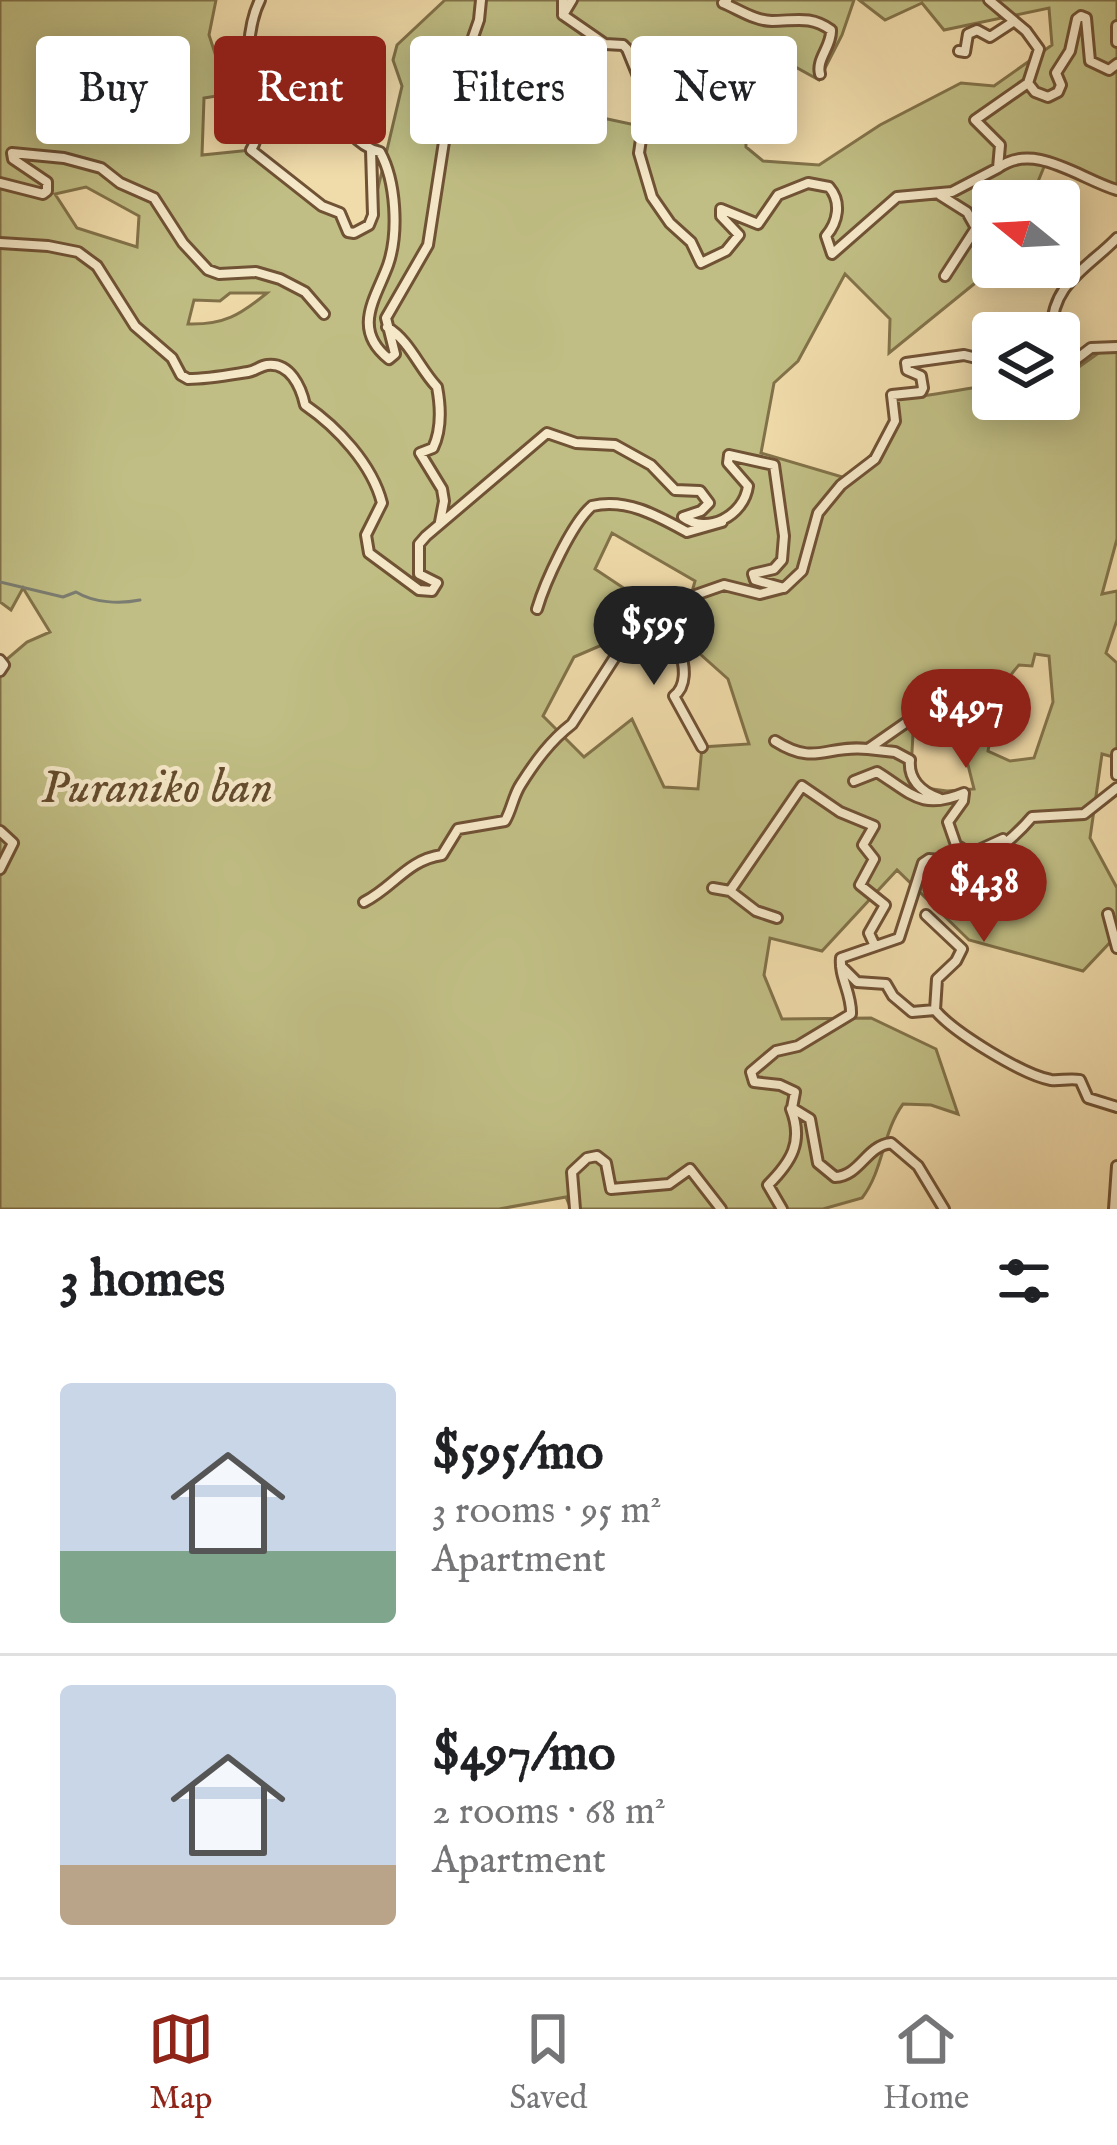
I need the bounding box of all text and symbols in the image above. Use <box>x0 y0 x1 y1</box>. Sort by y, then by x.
chip: Buy <box>36 36 190 144</box>
chip: Rent <box>214 36 386 144</box>
chip: Filters <box>410 36 607 144</box>
chip: New <box>631 36 797 144</box>
north arrow <box>972 180 1080 288</box>
map controls <box>972 180 1080 420</box>
button: layers <box>972 312 1080 420</box>
pin: $595 <box>583 586 725 688</box>
text: $595 <box>621 600 687 649</box>
pin: $497 <box>895 669 1037 771</box>
text: $497 <box>928 683 1004 732</box>
park label: Puraniko ban <box>41 759 273 819</box>
pin: $438 <box>913 843 1055 945</box>
text: $438 <box>949 857 1019 906</box>
icon: filters <box>991 1248 1057 1314</box>
text: 3 homes <box>60 1249 225 1314</box>
text: $595/mo <box>432 1422 604 1487</box>
icon: home <box>156 1431 300 1575</box>
text: 3 rooms · 95 m² <box>432 1487 662 1536</box>
text: Apartment <box>432 1536 606 1585</box>
text: $497/mo <box>432 1723 615 1788</box>
icon: home <box>156 1733 300 1877</box>
text: 2 rooms · 68 m² <box>432 1788 666 1837</box>
text: Apartment <box>432 1837 606 1886</box>
tab: Map <box>148 2006 214 2120</box>
tab: Saved <box>509 2006 587 2120</box>
tab: Home <box>883 2006 969 2120</box>

